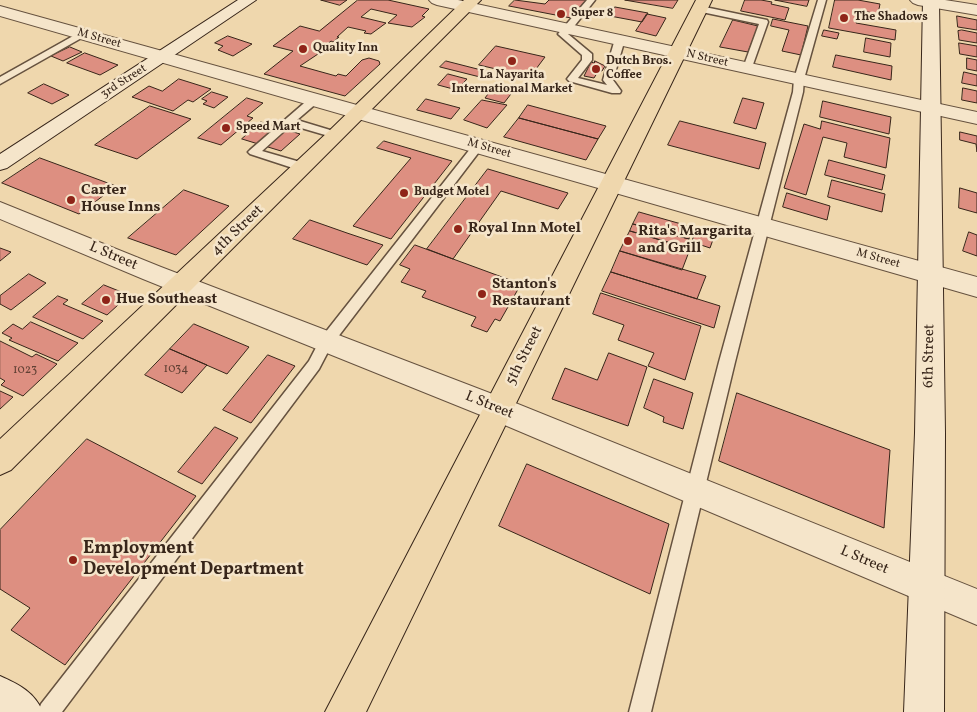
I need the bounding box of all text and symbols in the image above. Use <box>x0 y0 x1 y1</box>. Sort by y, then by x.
place label: Super 8 <box>571 7 613 21</box>
marker: Super 8 <box>555 8 567 20</box>
place label: The Shadows <box>854 11 928 25</box>
marker: The Shadows <box>838 12 850 24</box>
street label: M Street <box>75 26 123 52</box>
place label: Quality Inn <box>313 42 378 56</box>
marker: Quality Inn <box>297 43 309 55</box>
street label: N Street <box>685 47 729 71</box>
marker: La Nayarita International Market <box>506 55 518 67</box>
place label: Dutch Bros. Coffee <box>606 55 672 83</box>
street label: 3rd Street <box>98 62 150 102</box>
marker: Dutch Bros. Coffee <box>590 63 602 75</box>
place label: La Nayarita International Market <box>452 69 572 97</box>
place label: Speed Mart <box>236 121 301 135</box>
marker: Speed Mart <box>220 122 232 134</box>
street label: M Street <box>465 136 513 162</box>
place label: Carter House Inns <box>81 182 160 217</box>
place label: Budget Motel <box>414 186 489 200</box>
marker: Budget Motel <box>398 187 410 199</box>
marker: Carter House Inns <box>65 194 77 206</box>
street label: 4th Street <box>208 202 268 260</box>
place label: Royal Inn Motel <box>468 220 581 238</box>
marker: Royal Inn Motel <box>452 223 464 235</box>
place label: Rita's Margarita and Grill <box>638 223 752 258</box>
marker: Rita's Margarita and Grill <box>622 235 634 247</box>
street label: L Street <box>86 239 140 275</box>
street label: M Street <box>854 246 902 272</box>
place label: Stanton's Restaurant <box>492 276 570 311</box>
marker: Stanton's Restaurant <box>476 288 488 300</box>
place label: Hue Southeast <box>116 291 217 309</box>
marker: Hue Southeast <box>100 294 112 306</box>
street label: 5th Street <box>503 324 547 388</box>
street label: 6th Street <box>920 324 940 388</box>
house number: 1034 <box>164 363 188 377</box>
house number: 1023 <box>13 364 37 378</box>
street label: L Street <box>462 388 516 424</box>
place label: Employment Development Department <box>83 539 304 582</box>
street label: L Street <box>837 543 891 579</box>
marker: Employment Development Department <box>67 554 79 566</box>

